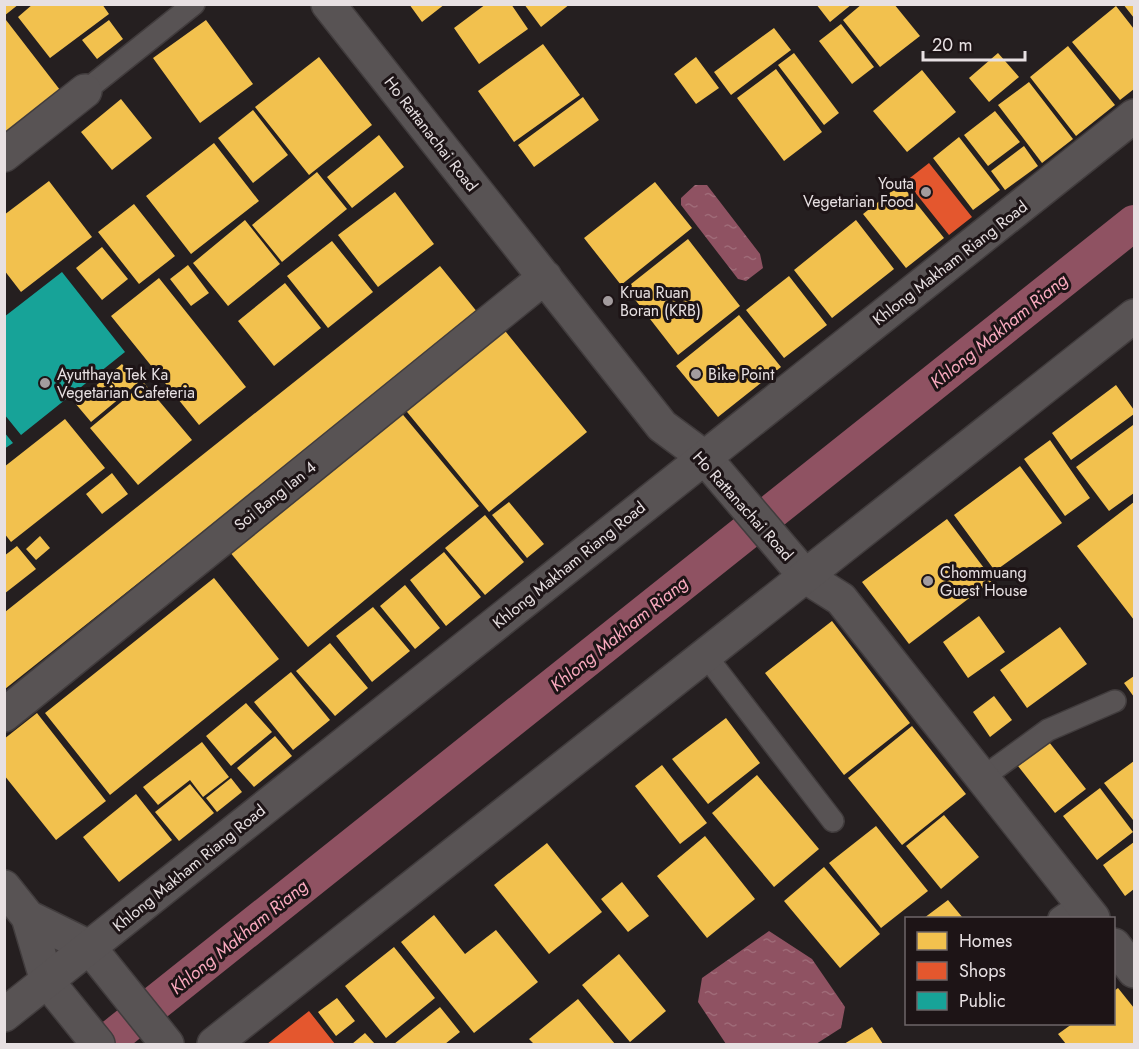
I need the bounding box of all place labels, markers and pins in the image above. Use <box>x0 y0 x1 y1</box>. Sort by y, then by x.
place label: Youta Vegetarian Food <box>803 172 914 213</box>
marker: Youta Vegetarian Food <box>919 185 933 199</box>
place label: Krua Ruan Boran (KRB) <box>620 281 701 322</box>
marker: Krua Ruan Boran (KRB) <box>601 294 615 308</box>
place label: Ayutthaya Tek Ka Vegetarian Cafeteria <box>57 363 195 404</box>
place label: Bike Point <box>708 363 775 386</box>
marker: Bike Point <box>689 367 703 381</box>
marker: Ayutthaya Tek Ka Vegetarian Cafeteria <box>38 376 52 390</box>
place label: Chommuang Guest House <box>940 561 1027 602</box>
marker: Chommuang Guest House <box>921 574 935 588</box>

